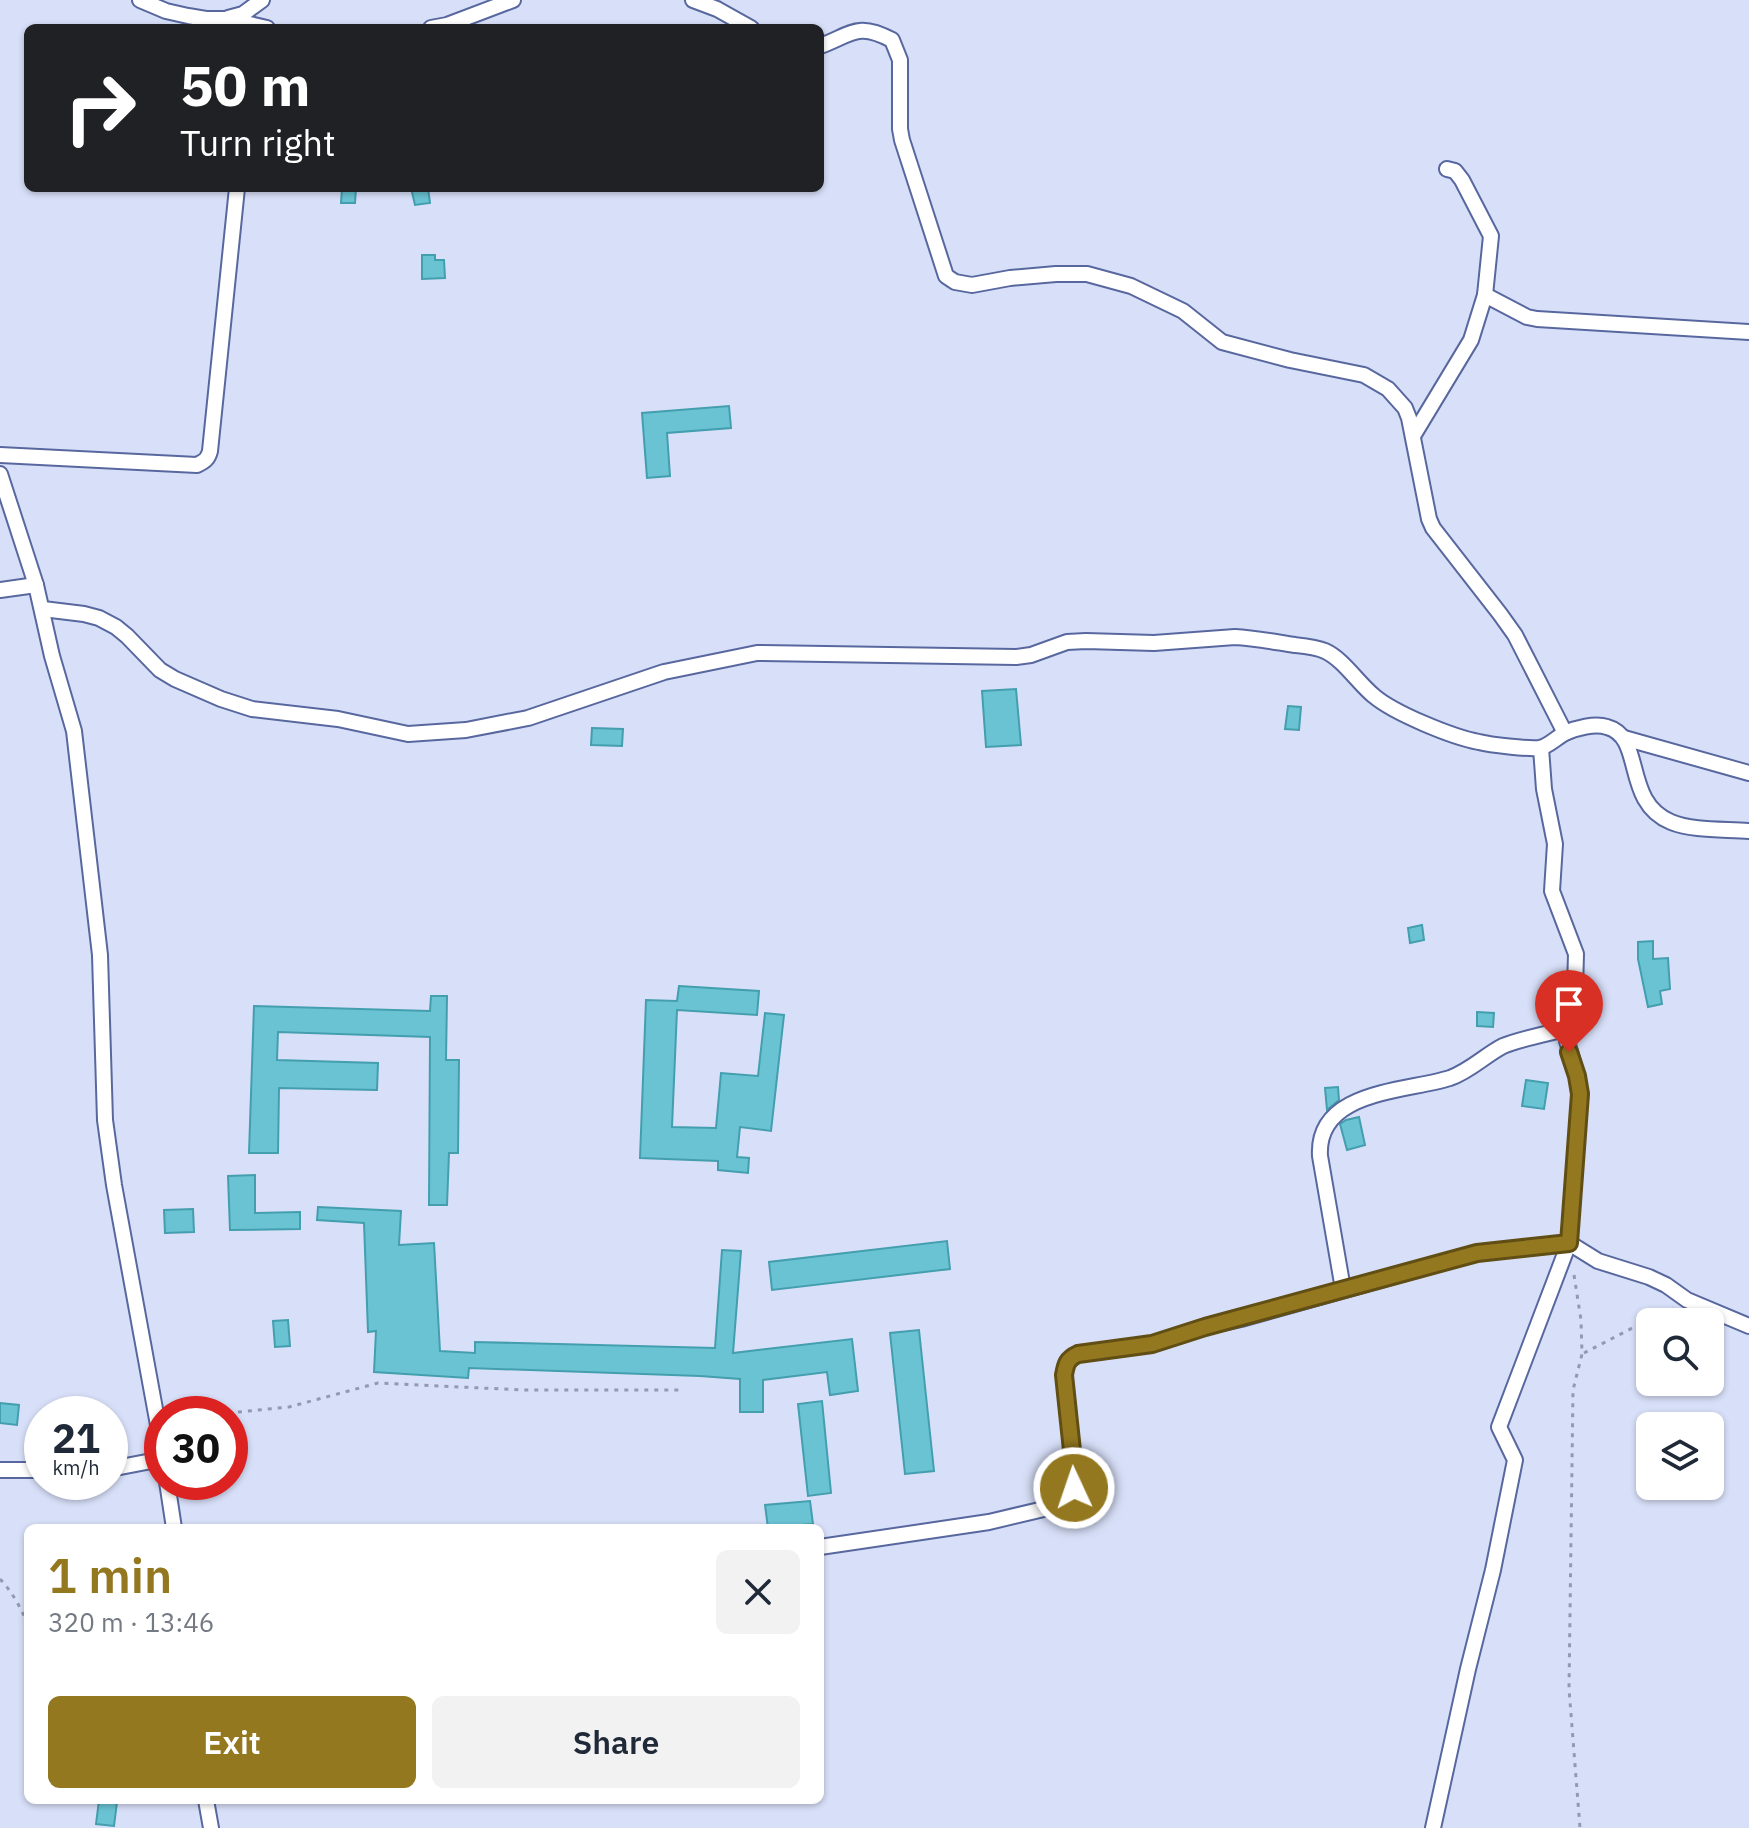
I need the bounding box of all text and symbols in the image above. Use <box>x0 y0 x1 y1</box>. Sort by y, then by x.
text: 50 m <box>180 49 310 121</box>
icon: right <box>48 56 152 160</box>
text: Turn right <box>180 119 336 166</box>
pin <box>1535 970 1603 1052</box>
icon: arrive <box>1547 982 1591 1026</box>
map controls <box>1636 1308 1724 1500</box>
button: search <box>1636 1308 1724 1396</box>
speed limit sign: 30 <box>144 1396 248 1500</box>
text: 21 <box>52 1412 100 1464</box>
button: layers <box>1636 1412 1724 1500</box>
position arrow <box>1032 1446 1116 1530</box>
text: km/h <box>52 1454 100 1481</box>
text: 1 min <box>48 1544 172 1606</box>
button: close <box>716 1550 800 1634</box>
text: 320 m · 13:46 <box>48 1605 214 1639</box>
button: Exit <box>48 1696 416 1788</box>
button: Share <box>432 1696 800 1788</box>

